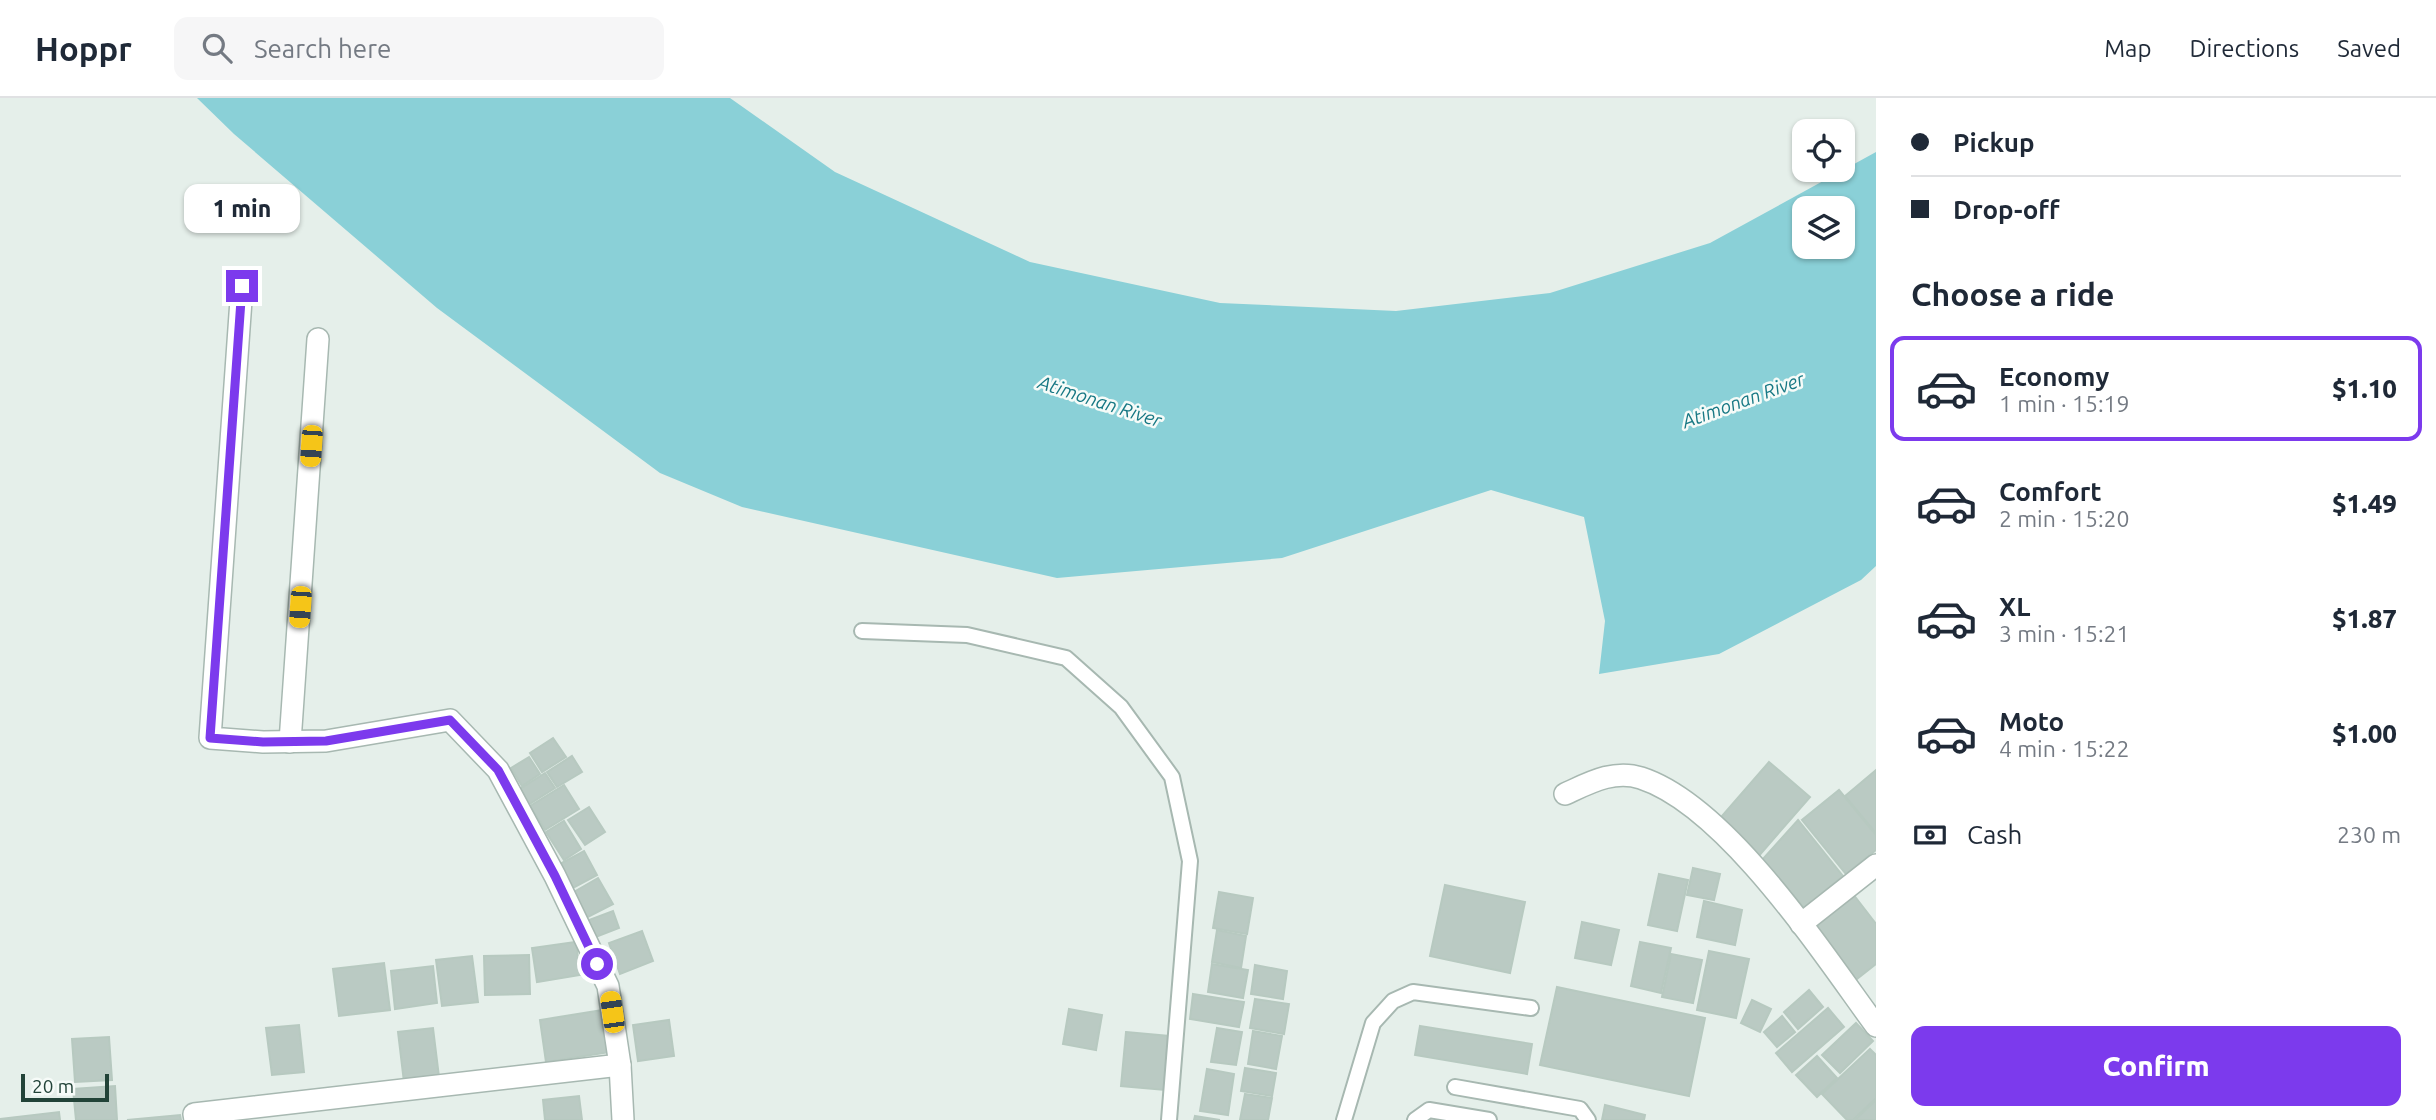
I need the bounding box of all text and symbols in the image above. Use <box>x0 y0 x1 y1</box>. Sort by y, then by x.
search box <box>174 17 664 80</box>
icon: search <box>198 29 236 67</box>
text: Hoppr <box>35 30 132 67</box>
text: Search here <box>254 34 391 63</box>
text: Map <box>2104 35 2151 62</box>
text: Directions <box>2189 35 2299 62</box>
text: Saved <box>2337 35 2401 62</box>
map controls <box>1792 119 1855 259</box>
button: locate <box>1792 119 1855 182</box>
text: Pickup <box>1953 128 2035 157</box>
callout: 1 min <box>184 184 300 234</box>
text: Drop-off <box>1953 195 2060 224</box>
text: 1 min <box>213 196 271 221</box>
button: layers <box>1792 196 1855 259</box>
route end <box>226 270 258 302</box>
text: Choose a ride <box>1911 276 2114 312</box>
icon: car <box>1915 357 1978 420</box>
text: Economy <box>1999 362 2109 391</box>
water label: Atimonan River <box>1678 367 1808 433</box>
water label: Atimonan River <box>1035 370 1165 432</box>
text: $1.10 <box>2332 374 2397 403</box>
text: 1 min · 15:19 <box>1999 391 2130 416</box>
car <box>300 424 323 468</box>
icon: car <box>1915 472 1978 535</box>
text: Comfort <box>1999 477 2102 506</box>
text: $1.49 <box>2332 489 2397 518</box>
text: 2 min · 15:20 <box>1999 506 2130 531</box>
car <box>289 585 312 629</box>
icon: car <box>1915 587 1978 650</box>
text: XL <box>1999 592 2030 621</box>
text: $1.87 <box>2332 604 2397 633</box>
text: 3 min · 15:21 <box>1999 621 2130 646</box>
icon: car <box>1915 702 1978 765</box>
text: Moto <box>1999 707 2064 736</box>
text: $1.00 <box>2332 719 2397 748</box>
text: 4 min · 15:22 <box>1999 736 2130 761</box>
icon: cash <box>1911 816 1949 854</box>
text: Cash <box>1967 820 2022 849</box>
text: 230 m <box>2337 822 2401 847</box>
route start <box>581 948 613 980</box>
car <box>599 990 626 1034</box>
button: Confirm <box>1911 1026 2401 1106</box>
scale bar <box>21 1071 108 1103</box>
text: 20 m <box>32 1075 74 1097</box>

